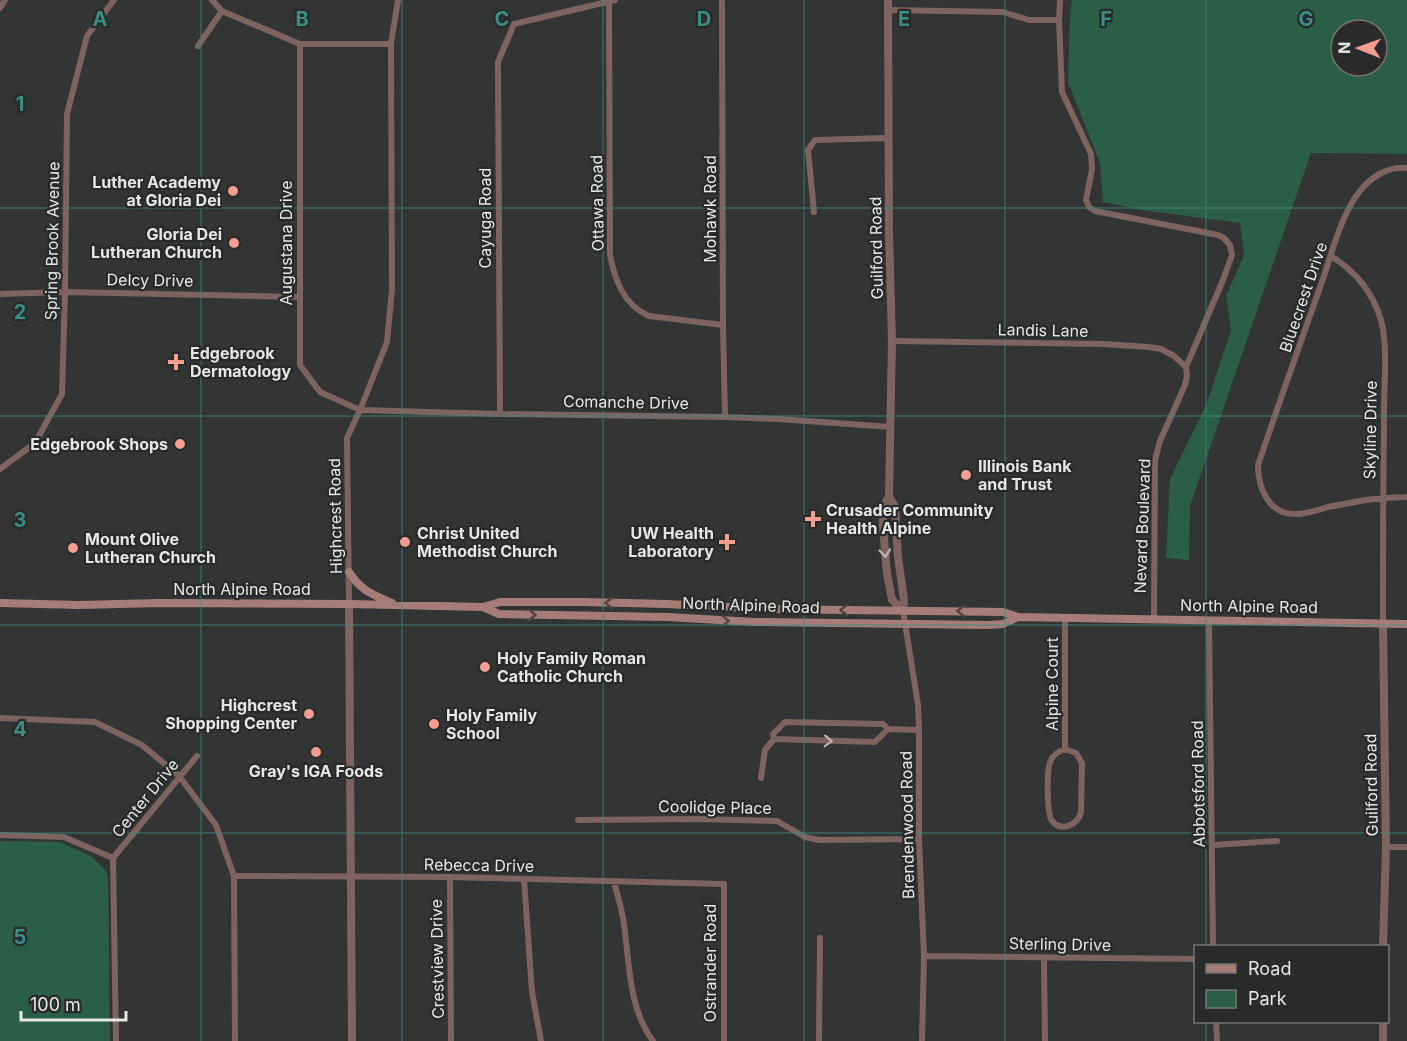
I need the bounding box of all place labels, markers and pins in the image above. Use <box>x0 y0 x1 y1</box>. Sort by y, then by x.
place label: Luther Academy at Gloria Dei <box>92 172 221 210</box>
marker: Luther Academy at Gloria Dei <box>226 184 240 198</box>
place label: Gloria Dei Lutheran Church <box>91 224 222 262</box>
marker: Gloria Dei Lutheran Church <box>227 236 241 250</box>
place label: Edgebrook Dermatology <box>190 343 291 381</box>
marker: Edgebrook Dermatology <box>167 353 185 371</box>
place label: Edgebrook Shops <box>30 434 168 454</box>
marker: Edgebrook Shops <box>173 437 187 451</box>
place label: Illinois Bank and Trust <box>978 456 1072 494</box>
marker: Illinois Bank and Trust <box>959 468 973 482</box>
place label: Crusader Community Health Alpine <box>826 500 994 538</box>
marker: Crusader Community Health Alpine <box>804 510 822 528</box>
place label: Christ United Methodist Church <box>417 523 557 561</box>
place label: UW Health Laboratory <box>628 523 714 561</box>
place label: Mount Olive Lutheran Church <box>85 529 216 567</box>
marker: UW Health Laboratory <box>718 533 736 551</box>
marker: Christ United Methodist Church <box>398 535 412 549</box>
marker: Mount Olive Lutheran Church <box>66 541 80 555</box>
place label: Holy Family Roman Catholic Church <box>497 648 646 686</box>
marker: Holy Family Roman Catholic Church <box>478 660 492 674</box>
place label: Highcrest Shopping Center <box>165 695 297 733</box>
place label: Holy Family School <box>446 705 538 743</box>
marker: Highcrest Shopping Center <box>302 707 316 721</box>
marker: Holy Family School <box>427 717 441 731</box>
marker: Gray's IGA Foods <box>309 745 323 759</box>
place label: Gray's IGA Foods <box>249 761 383 781</box>

